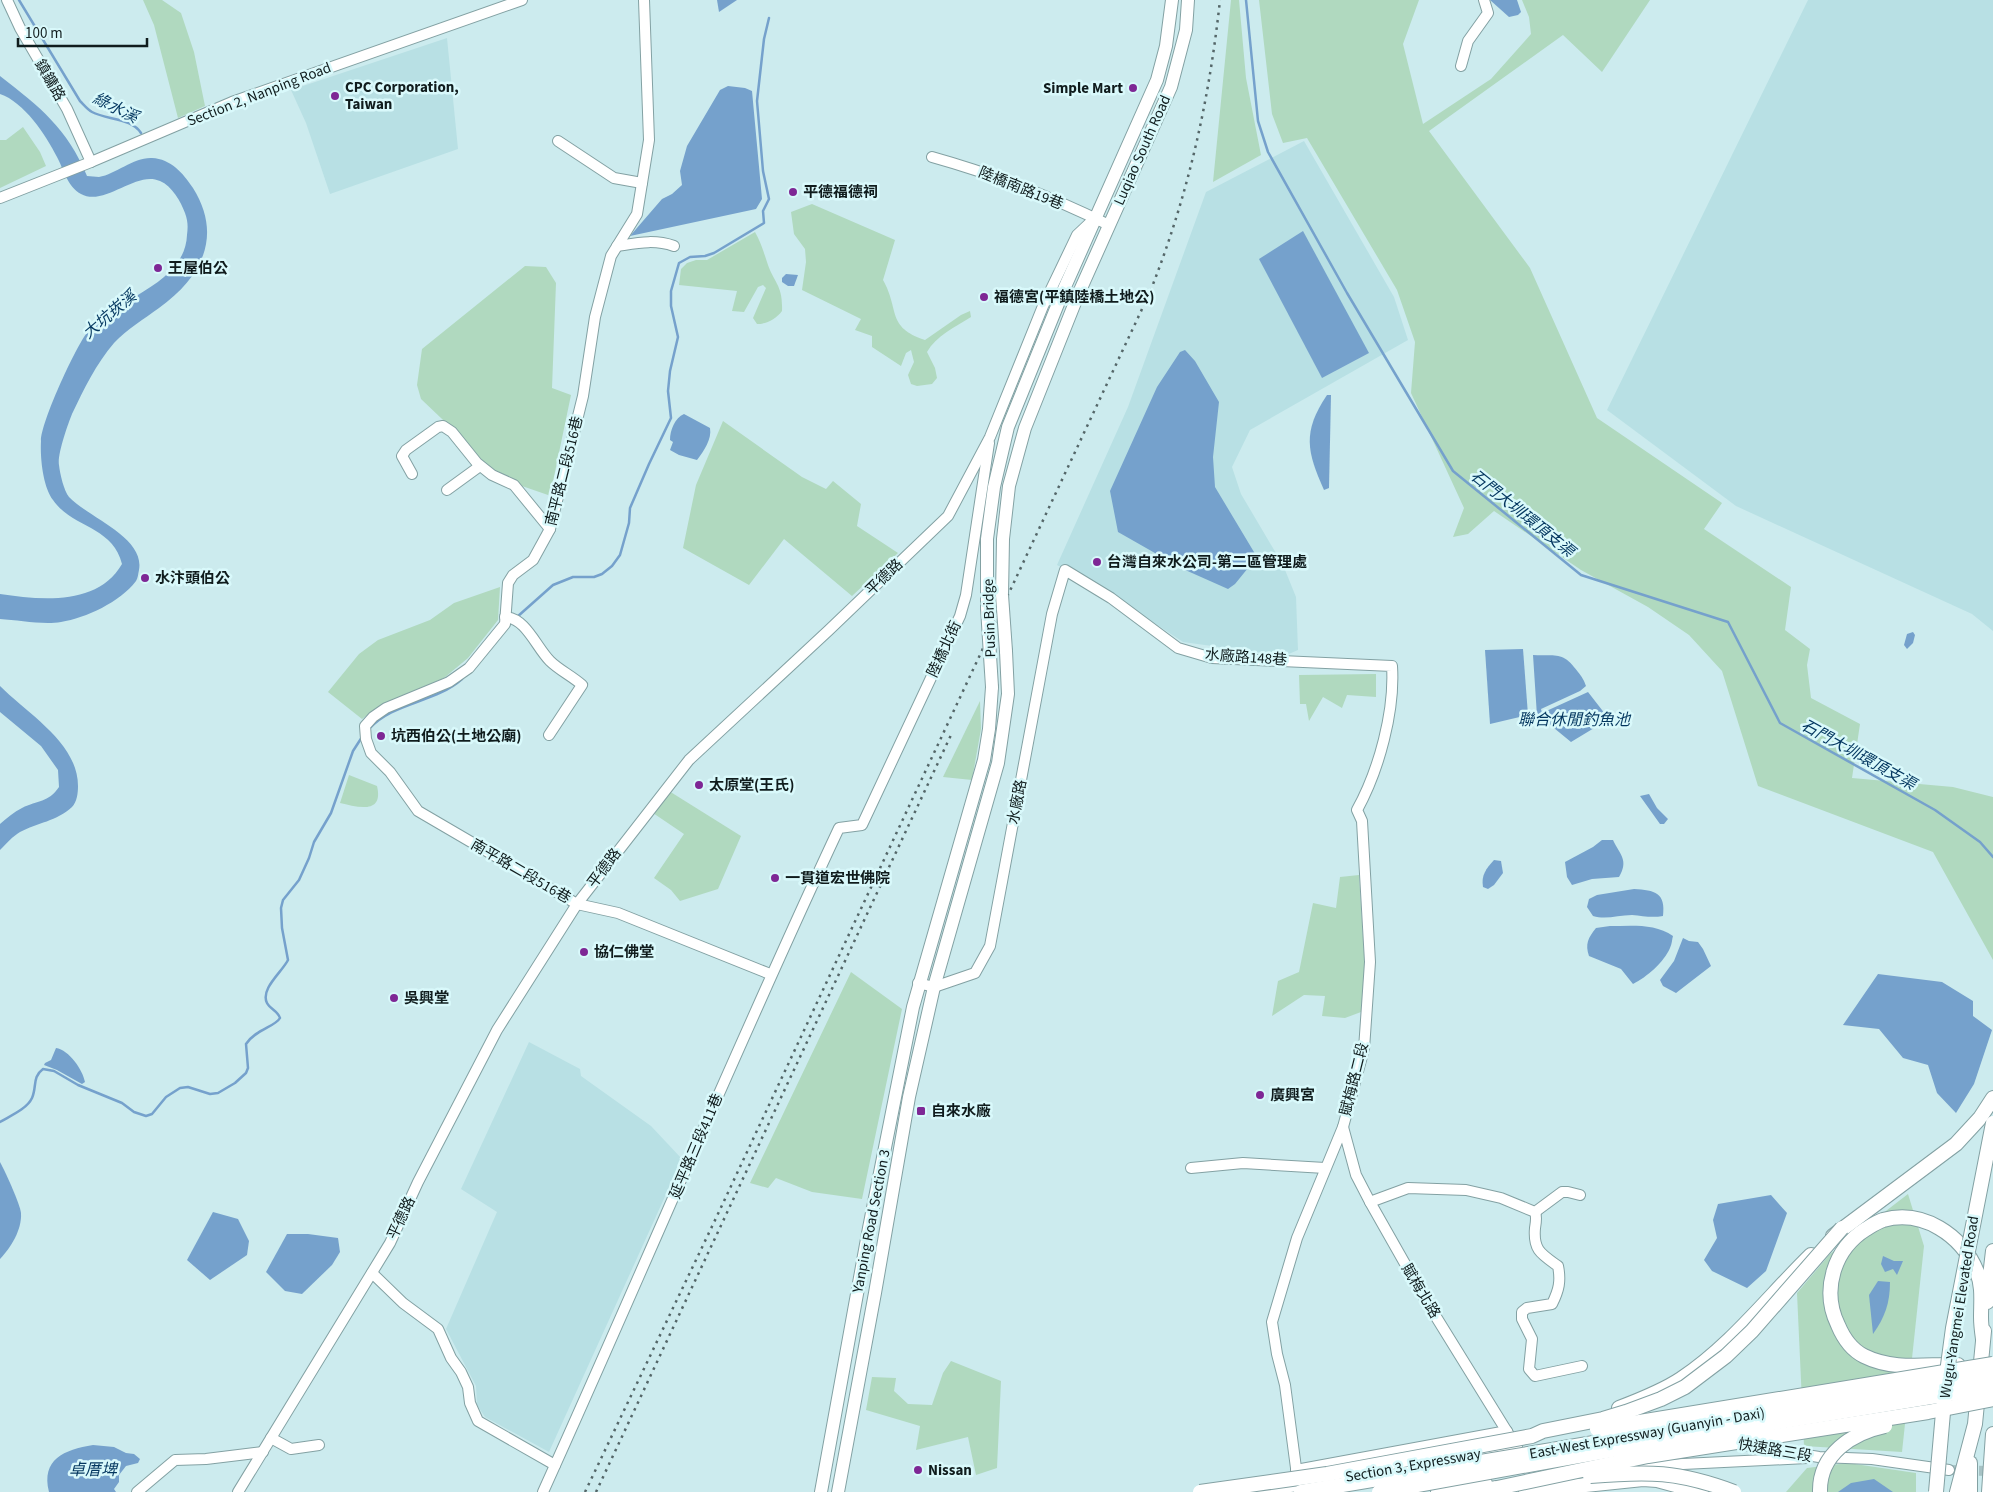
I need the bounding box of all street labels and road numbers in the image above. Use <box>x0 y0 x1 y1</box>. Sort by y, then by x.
street label: 鎮鏞路 <box>29 56 70 105</box>
street label: Section 2, Nanping Road <box>184 57 334 132</box>
street label: Luqiao South Road <box>1109 92 1176 209</box>
street label: 陸橋南路19巷 <box>975 162 1066 215</box>
street label: 南平路二段516巷 <box>541 414 588 528</box>
street label: 平德路 <box>861 554 908 601</box>
street label: Pusin Bridge <box>978 578 1001 658</box>
street label: 陸橋北街 <box>922 618 967 681</box>
street label: 水廠路148巷 <box>1204 644 1288 671</box>
street label: 水廠路 <box>1003 778 1032 826</box>
street label: 南平路二段516巷 <box>467 834 575 909</box>
street label: 平德路 <box>582 844 626 893</box>
street label: 賦梅路二段 <box>1335 1040 1374 1118</box>
street label: 延平路三段411巷 <box>665 1090 728 1202</box>
street label: Yanping Road Section 3 <box>847 1148 896 1296</box>
street label: 平德路 <box>382 1193 420 1243</box>
street label: Wugu-Yangmei Elevated Road <box>1935 1214 1984 1400</box>
street label: 賦梅北路 <box>1396 1260 1445 1322</box>
street label: East-West Expressway (Guanyin - Daxi) <box>1528 1402 1766 1465</box>
street label: 快速路三段 <box>1736 1434 1814 1467</box>
street label: Section 3, Expressway <box>1344 1443 1482 1488</box>

